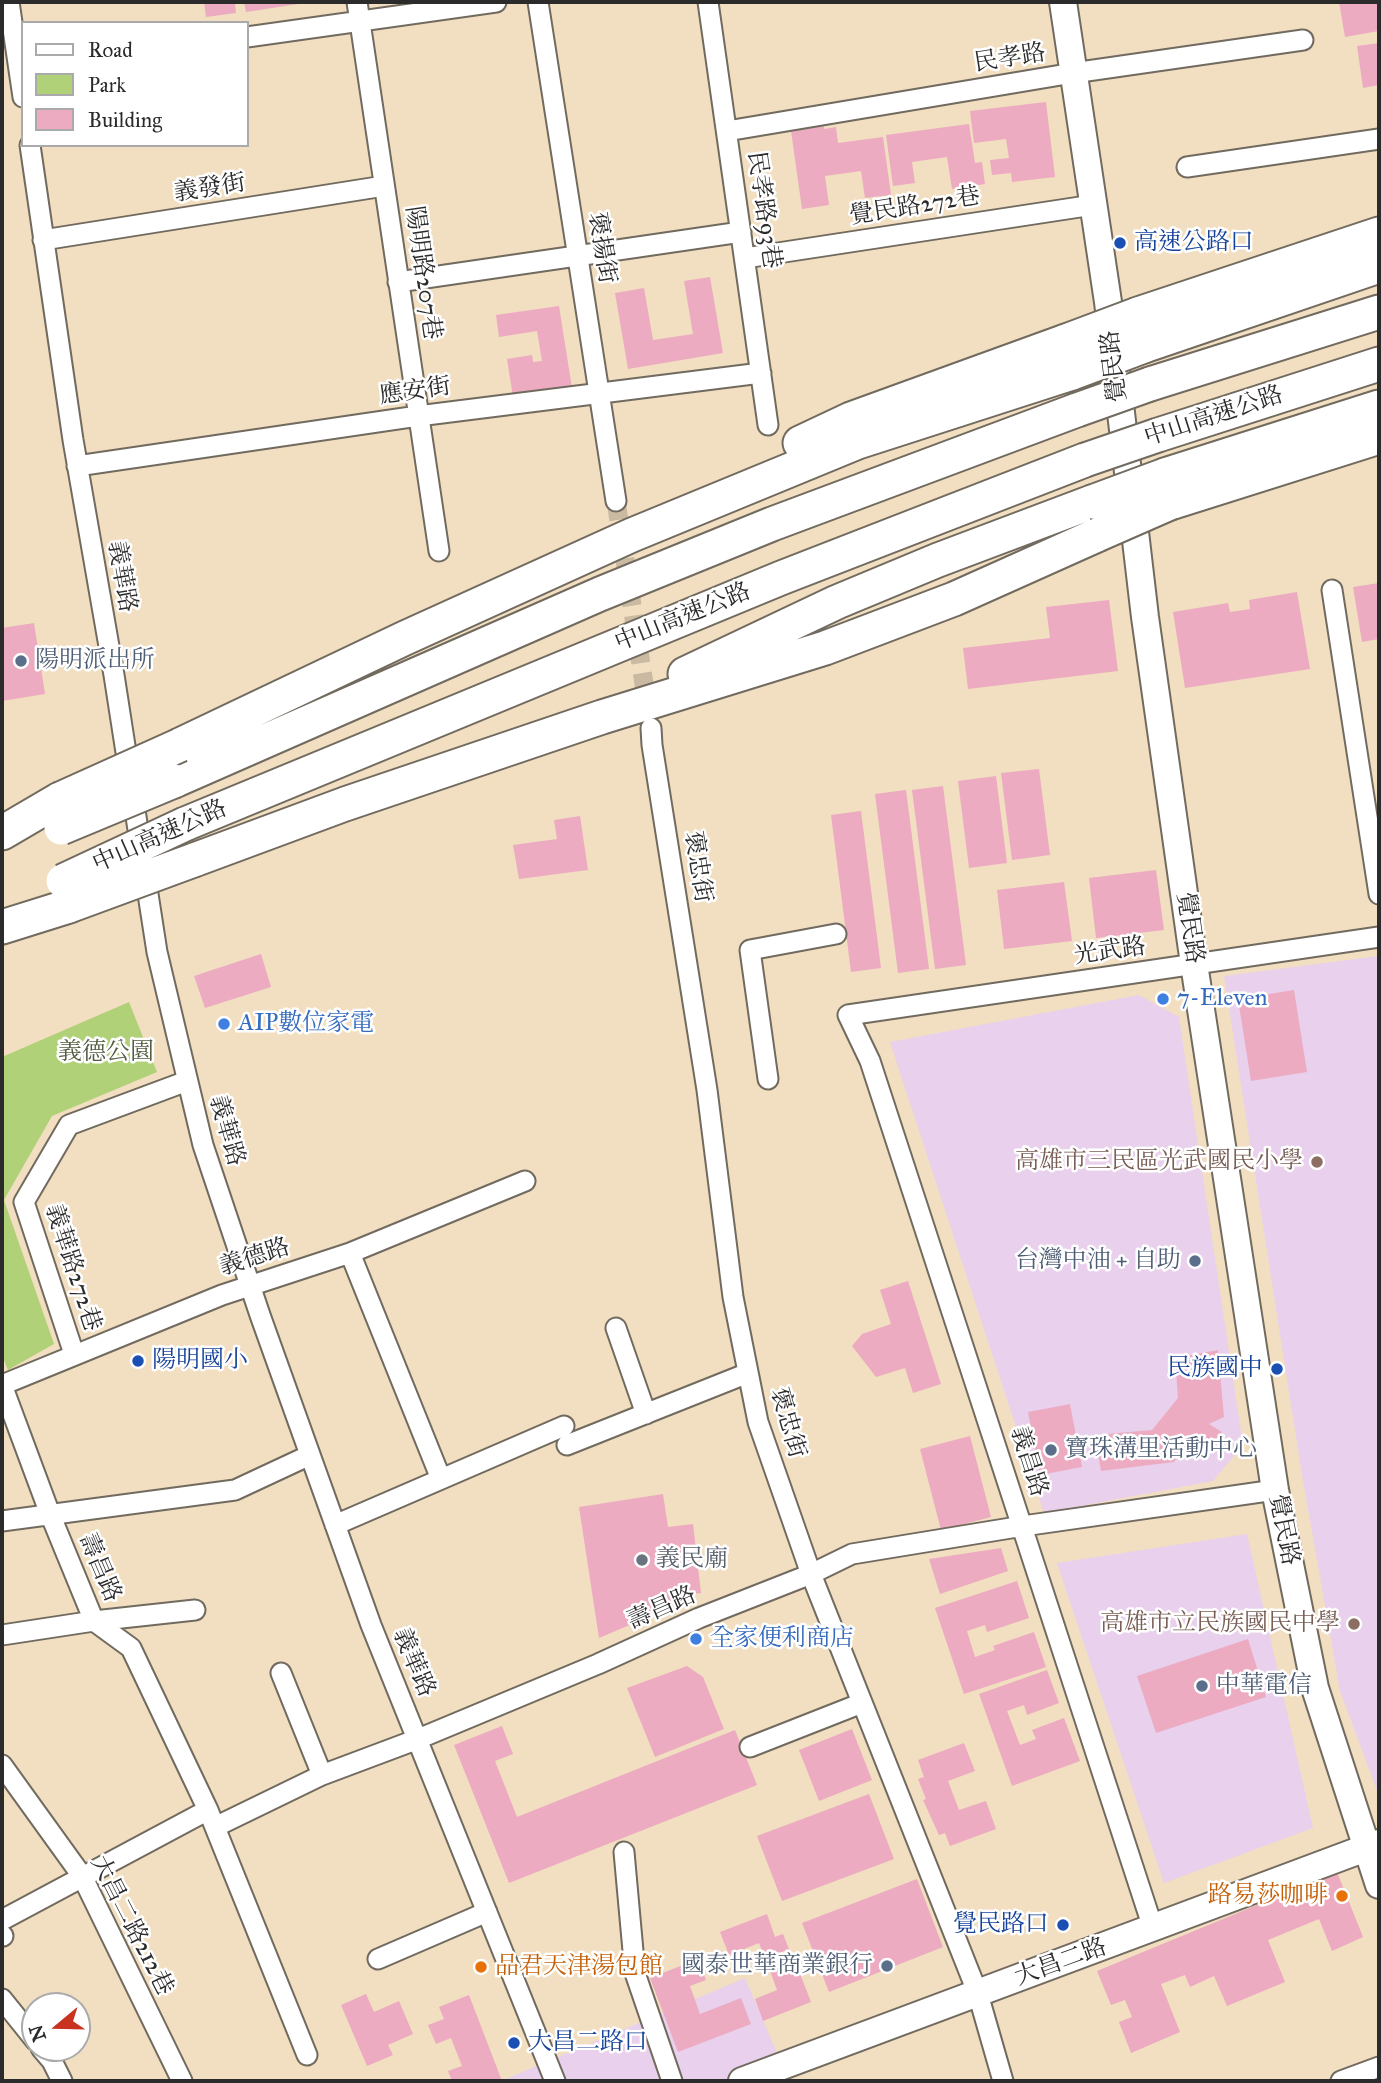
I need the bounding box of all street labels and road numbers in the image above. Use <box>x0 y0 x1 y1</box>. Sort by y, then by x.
street label: 民孝路 <box>972 39 1048 79</box>
street label: 民孝路93巷 <box>740 149 786 271</box>
street label: 義發街 <box>172 169 248 209</box>
street label: 覺民路272巷 <box>848 182 982 232</box>
street label: 陽明路207巷 <box>398 204 446 342</box>
street label: 褒揚街 <box>581 210 621 286</box>
street label: 覺民路 <box>1096 329 1134 403</box>
street label: 應安街 <box>377 373 453 411</box>
street label: 中山高速公路 <box>1141 381 1287 453</box>
street label: 義華路 <box>101 539 141 615</box>
street label: 中山高速公路 <box>611 578 755 658</box>
street label: 中山高速公路 <box>88 795 232 879</box>
street label: 褒忠街 <box>677 829 717 905</box>
street label: 覺民路 <box>1170 890 1208 966</box>
street label: 光武路 <box>1072 933 1148 971</box>
street label: 義華路 <box>202 1092 250 1170</box>
street label: 義華路272巷 <box>38 1201 106 1335</box>
street label: 義德路 <box>216 1233 294 1283</box>
street label: 褒忠街 <box>763 1384 811 1462</box>
street label: 義昌路 <box>1003 1423 1053 1501</box>
street label: 覺民路 <box>1262 1492 1304 1568</box>
street label: 壽昌路 <box>72 1529 126 1607</box>
street label: 壽昌路 <box>623 1581 701 1637</box>
street label: 義華路 <box>386 1624 440 1702</box>
street label: 大昌二路212巷 <box>83 1851 179 2001</box>
street label: 大昌二路 <box>1011 1933 1111 1993</box>

